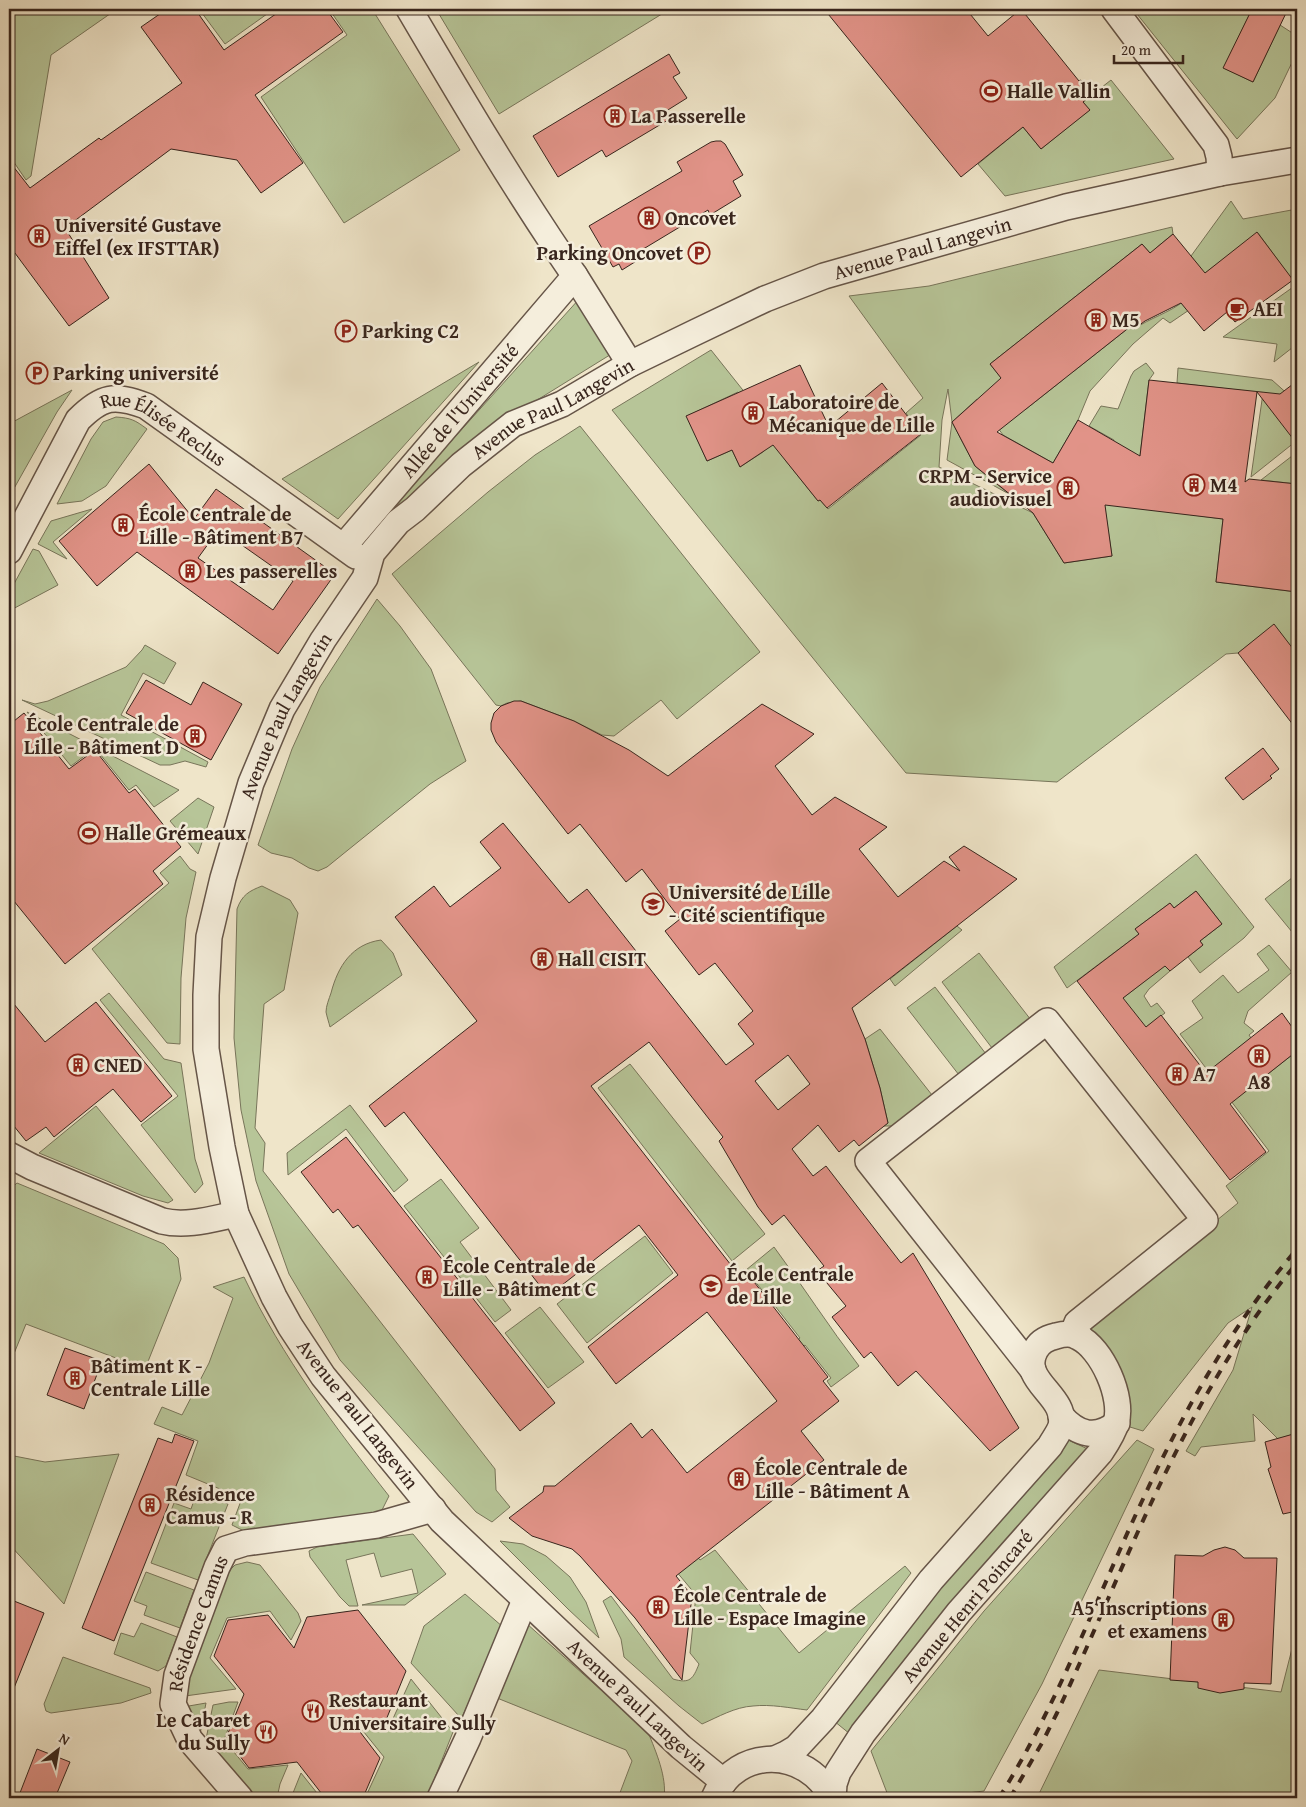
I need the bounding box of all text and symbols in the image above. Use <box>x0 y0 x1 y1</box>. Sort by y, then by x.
scale bar <box>1114 32 1182 64</box>
text: 20 m <box>1121 39 1152 60</box>
place label: Halle Vallin <box>1007 76 1111 105</box>
sports icon: Halle Vallin <box>979 79 1003 103</box>
place label: La Passerelle <box>631 101 746 130</box>
building icon: La Passerelle <box>603 104 627 128</box>
place label: Oncovet <box>665 203 736 232</box>
building icon: Oncovet <box>637 206 661 230</box>
street label: Avenue Paul Langevin <box>830 208 1014 287</box>
place label: Université Gustave Eiffel (ex IFSTTAR) <box>55 210 221 262</box>
building icon: Université Gustave Eiffel (ex IFSTTAR) <box>27 224 51 248</box>
place label: Parking Oncovet <box>537 238 683 267</box>
parking icon: Parking Oncovet <box>687 241 711 265</box>
place label: AEI <box>1253 294 1283 323</box>
cafe icon: AEI <box>1225 297 1249 321</box>
place label: M5 <box>1112 305 1140 334</box>
building icon: M5 <box>1084 308 1108 332</box>
place label: Parking C2 <box>362 316 459 345</box>
parking icon: Parking C2 <box>334 319 358 343</box>
street label: Allée de l'Université <box>393 337 525 484</box>
street label: Avenue Paul Langevin <box>465 350 639 466</box>
place label: Parking université <box>53 358 219 387</box>
parking icon: Parking université <box>25 361 49 385</box>
street label: Rue Élisée Reclus <box>96 384 232 473</box>
place label: Laboratoire de Mécanique de Lille <box>769 387 935 439</box>
building icon: Laboratoire de Mécanique de Lille <box>741 401 765 425</box>
place label: CRPM - Service audiovisuel <box>918 461 1052 513</box>
place label: M4 <box>1210 470 1238 499</box>
building icon: M4 <box>1182 473 1206 497</box>
building icon: CRPM - Service audiovisuel <box>1056 476 1080 500</box>
place label: École Centrale de Lille - Bâtiment B7 <box>139 499 304 551</box>
building icon: École Centrale de Lille - Bâtiment B7 <box>111 513 135 537</box>
place label: Les passerelles <box>206 556 337 585</box>
building icon: Les passerelles <box>178 559 202 583</box>
street label: Avenue Paul Langevin <box>232 626 338 803</box>
place label: École Centrale de Lille - Bâtiment D <box>24 709 179 761</box>
building icon: École Centrale de Lille - Bâtiment D <box>183 724 207 748</box>
place label: Halle Grémeaux <box>105 818 247 847</box>
sports icon: Halle Grémeaux <box>77 821 101 845</box>
place label: Université de Lille ‐ Cité scientifique <box>669 877 831 929</box>
school or university icon: Université de Lille ‐ Cité scientifique <box>641 892 665 916</box>
place label: Hall CISIT <box>558 944 646 973</box>
building icon: Hall CISIT <box>530 947 554 971</box>
building icon: A8 <box>1247 1044 1271 1068</box>
place label: CNED <box>94 1050 142 1079</box>
building icon: CNED <box>66 1053 90 1077</box>
place label: A7 <box>1193 1059 1216 1088</box>
building icon: A7 <box>1165 1062 1189 1086</box>
place label: A8 <box>1247 1067 1271 1096</box>
place label: École Centrale de Lille - Bâtiment C <box>443 1251 596 1303</box>
place label: École Centrale de Lille <box>727 1259 854 1311</box>
building icon: École Centrale de Lille - Bâtiment C <box>415 1265 439 1289</box>
school or university icon: École Centrale de Lille <box>699 1274 723 1298</box>
street label: Avenue Paul Langevin <box>290 1332 426 1495</box>
place label: Bâtiment K - Centrale Lille <box>91 1351 210 1403</box>
building icon: Bâtiment K - Centrale Lille <box>63 1366 87 1390</box>
place label: École Centrale de Lille - Bâtiment A <box>755 1453 910 1505</box>
building icon: École Centrale de Lille - Bâtiment A <box>727 1467 751 1491</box>
place label: Résidence Camus - R <box>166 1479 255 1531</box>
building icon: Résidence Camus - R <box>138 1493 162 1517</box>
street label: Avenue Henri Poincaré <box>894 1523 1039 1688</box>
street label: Résidence Camus <box>160 1549 235 1693</box>
place label: École Centrale de Lille - Espace Imagine <box>674 1580 866 1632</box>
place label: A5 Inscriptions et examens <box>1071 1593 1207 1645</box>
building icon: École Centrale de Lille - Espace Imagine <box>646 1595 670 1619</box>
building icon: A5 Inscriptions et examens <box>1211 1608 1235 1632</box>
street label: Avenue Paul Langevin <box>561 1631 715 1778</box>
place label: Restaurant Universitaire Sully <box>329 1685 497 1737</box>
restaurant icon: Restaurant Universitaire Sully <box>301 1699 325 1723</box>
place label: Le Cabaret du Sully <box>156 1705 251 1757</box>
restaurant icon: Le Cabaret du Sully <box>254 1720 278 1744</box>
north arrow <box>32 1724 82 1774</box>
text: N <box>56 1728 74 1750</box>

